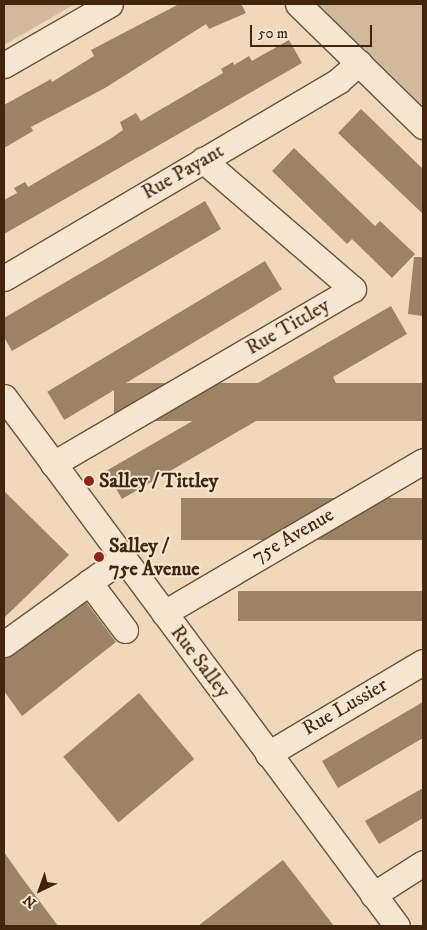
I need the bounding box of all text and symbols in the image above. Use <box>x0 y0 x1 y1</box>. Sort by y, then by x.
scale bar <box>252 15 374 47</box>
text: 50 m <box>258 24 288 43</box>
street label: Rue Payant <box>138 139 228 205</box>
street label: Rue Tittley <box>242 294 334 360</box>
place label: Salley / Tittley <box>99 469 218 493</box>
marker: Salley / Tittley <box>83 475 95 487</box>
street label: 75e Avenue <box>248 503 338 569</box>
place label: Salley / 75e Avenue <box>109 534 200 581</box>
marker: Salley / 75e Avenue <box>93 551 105 563</box>
street label: Rue Salley <box>165 621 235 703</box>
street label: Rue Lussier <box>298 673 392 741</box>
north arrow <box>15 865 65 915</box>
text: N <box>20 891 40 912</box>

